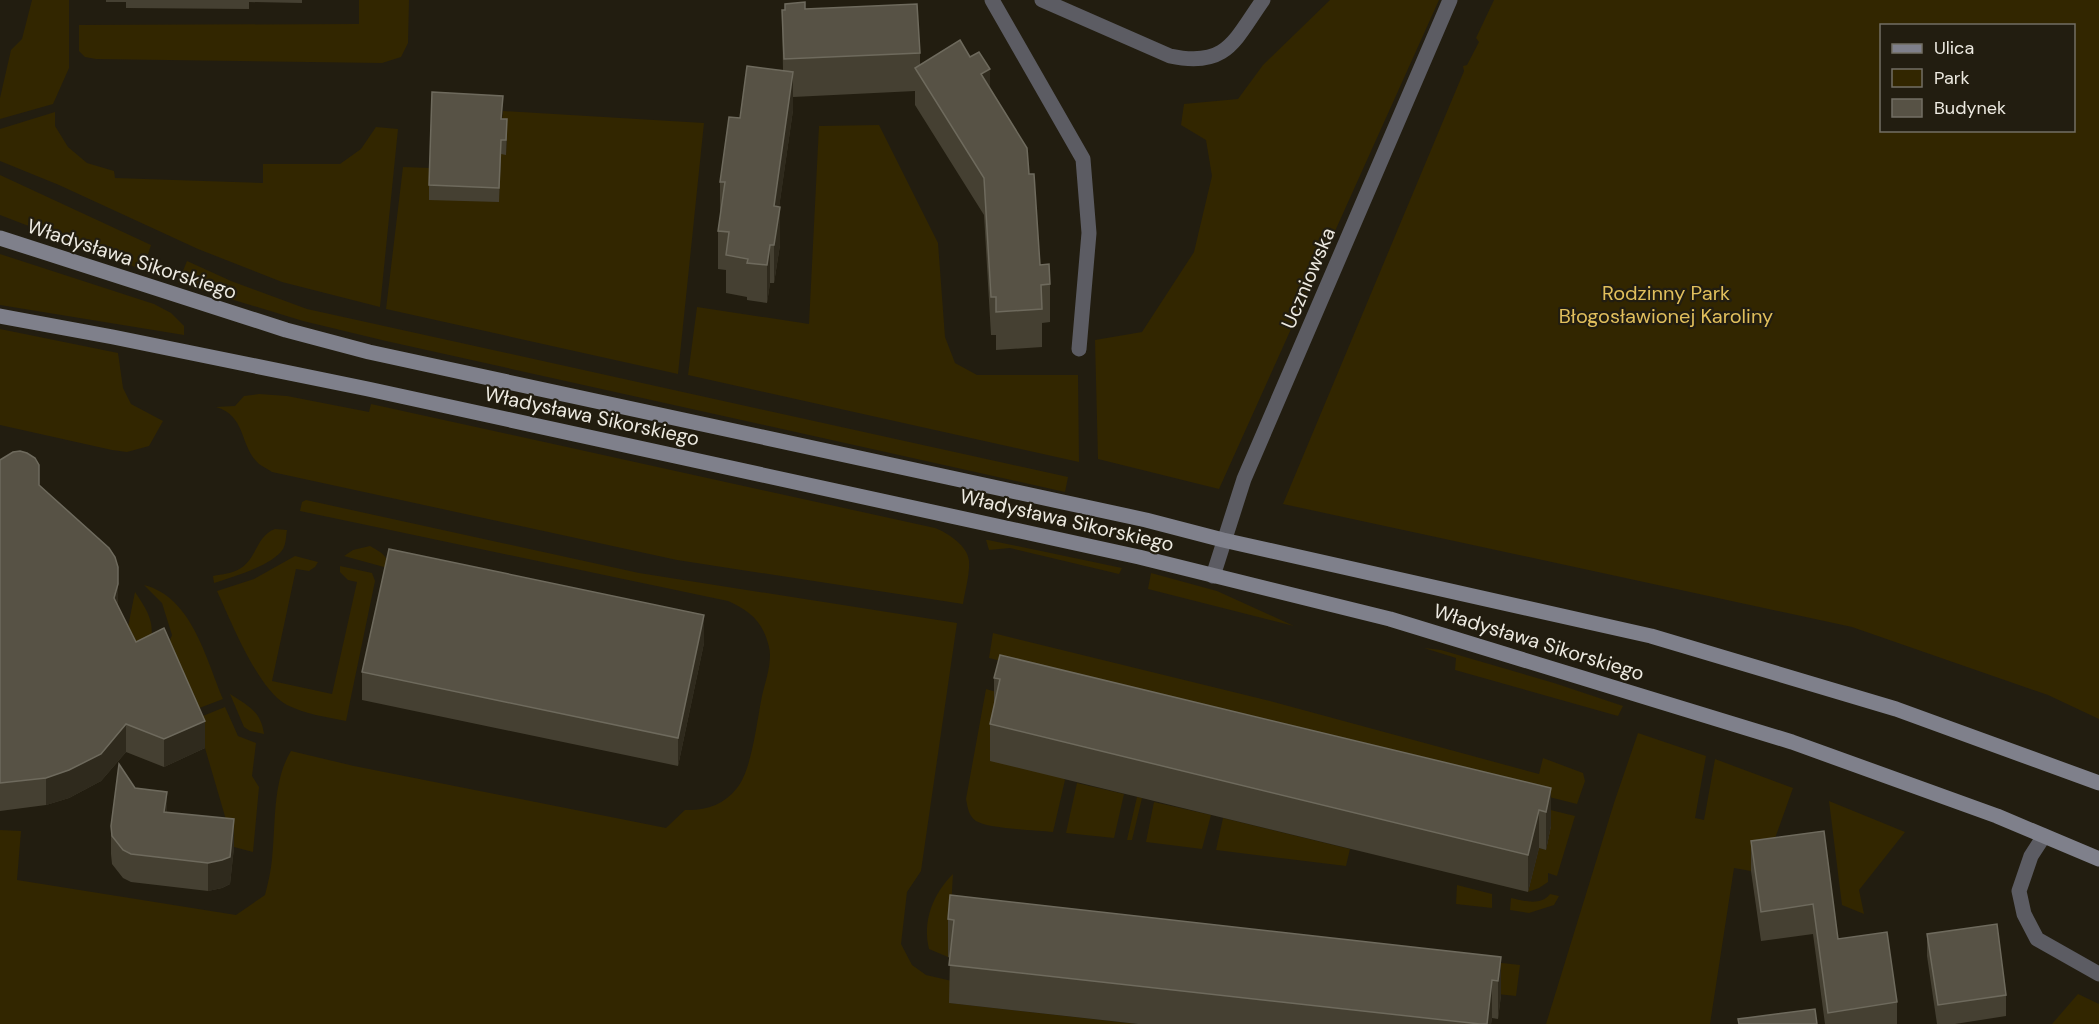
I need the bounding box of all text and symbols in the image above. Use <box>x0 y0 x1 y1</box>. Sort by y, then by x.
legend <box>1880 24 2075 132</box>
text: Ulica <box>1934 36 1974 60</box>
text: Park <box>1934 66 1970 90</box>
text: Budynek <box>1934 96 2006 120</box>
street label: Władysława Sikorskiego <box>24 213 240 305</box>
street label: Uczniowska <box>1275 223 1341 333</box>
park label: Rodzinny Park Błogosławionej Karoliny <box>1559 280 1773 329</box>
street label: Władysława Sikorskiego <box>482 381 702 451</box>
street label: Władysława Sikorskiego <box>957 483 1177 557</box>
street label: Władysława Sikorskiego <box>1430 598 1648 686</box>

